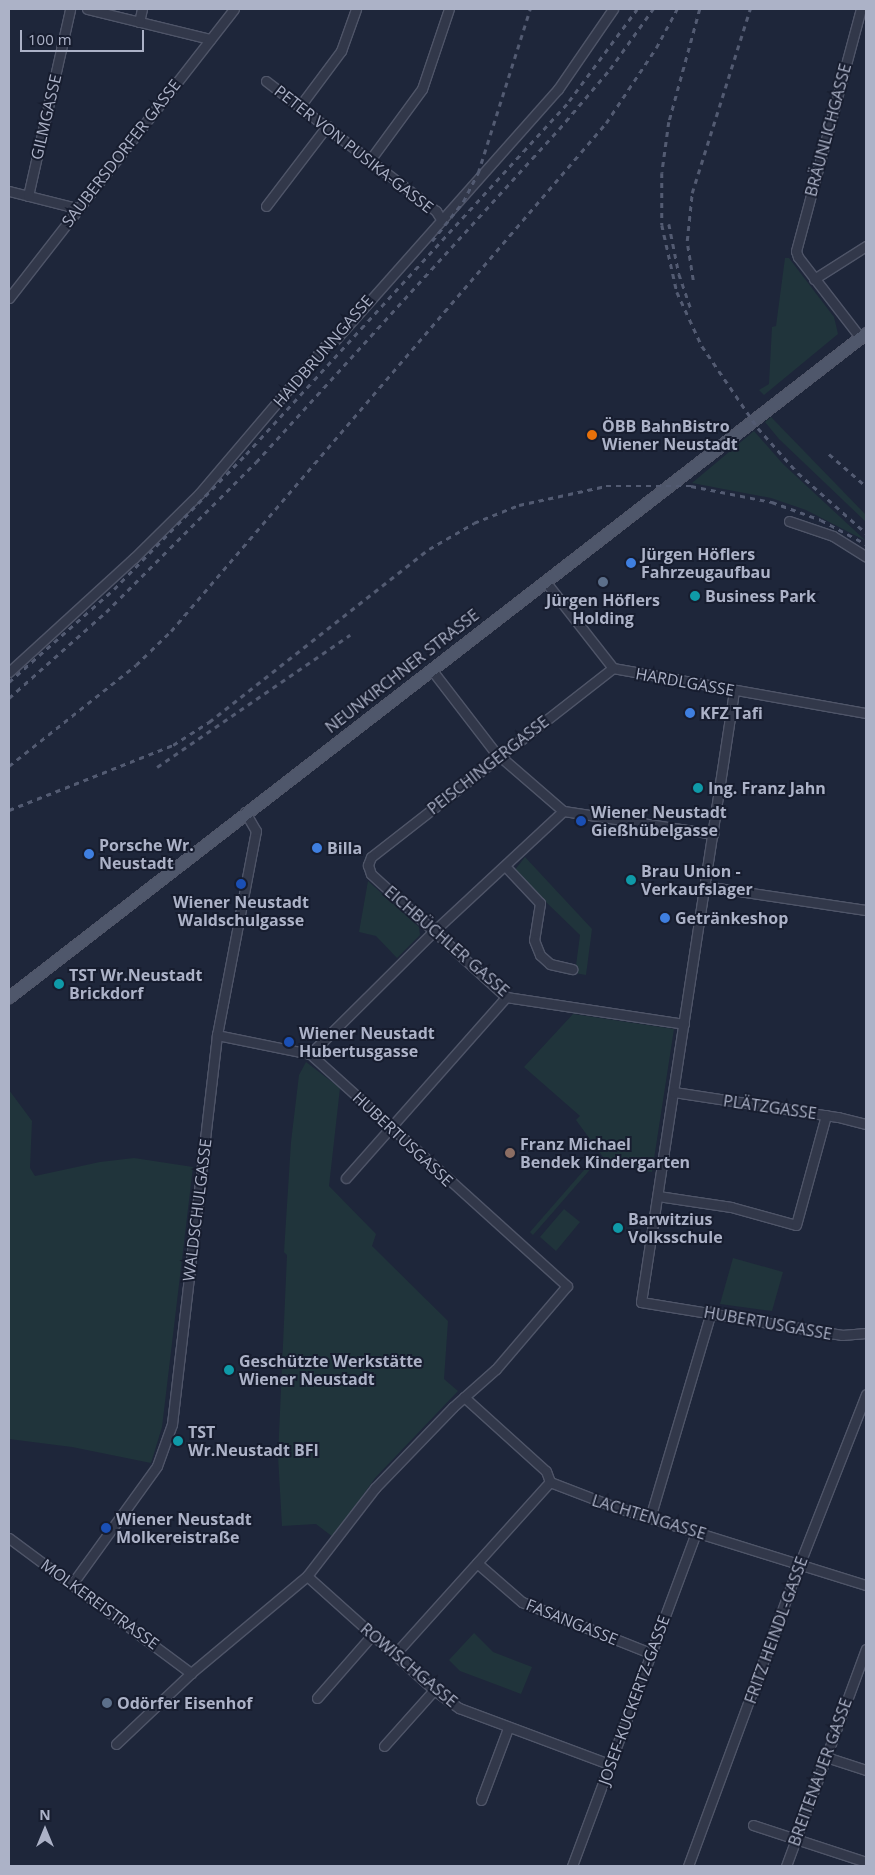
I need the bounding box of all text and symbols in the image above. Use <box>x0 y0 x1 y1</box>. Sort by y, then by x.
scale bar <box>22 20 146 52</box>
text: 100 m <box>28 29 72 49</box>
street label: BRÄUNLICHGASSE <box>801 61 855 199</box>
street label: GILMGASSE <box>27 72 65 162</box>
street label: SAUBERSDORFER GASSE <box>57 75 185 231</box>
street label: PETER VON PUSIKA-GASSE <box>271 81 437 217</box>
street label: HAIDBRUNNGASSE <box>269 291 377 411</box>
place label: ÖBB BahnBistro Wiener Neustadt <box>602 416 738 454</box>
marker: ÖBB BahnBistro Wiener Neustadt <box>586 429 598 441</box>
place label: Jürgen Höflers Fahrzeugaufbau <box>641 544 771 582</box>
marker: Jürgen Höflers Fahrzeugaufbau <box>625 557 637 569</box>
marker: Jürgen Höflers Holding <box>597 576 609 588</box>
place label: Business Park <box>705 586 816 606</box>
place label: Jürgen Höflers Holding <box>546 590 660 628</box>
marker: Business Park <box>689 590 701 602</box>
street label: NEUNKIRCHNER STRASSE <box>321 605 483 737</box>
street label: HARDLGASSE <box>634 664 736 700</box>
place label: KFZ Tafi <box>700 703 763 723</box>
marker: KFZ Tafi <box>684 707 696 719</box>
street label: PEISCHINGERGASSE <box>423 712 553 818</box>
place label: Ing. Franz Jahn <box>708 778 826 798</box>
marker: Ing. Franz Jahn <box>692 782 704 794</box>
place label: Wiener Neustadt Gießhübelgasse <box>591 802 727 840</box>
marker: Wiener Neustadt Gießhübelgasse <box>575 815 587 827</box>
place label: Porsche Wr. Neustadt <box>99 835 194 873</box>
place label: Billa <box>327 838 362 858</box>
marker: Billa <box>311 842 323 854</box>
marker: Porsche Wr. Neustadt <box>83 848 95 860</box>
place label: Brau Union - Verkaufslager <box>641 861 753 899</box>
marker: Brau Union - Verkaufslager <box>625 874 637 886</box>
marker: Wiener Neustadt Waldschulgasse <box>235 878 247 890</box>
street label: EICHBÜCHLER GASSE <box>381 882 513 1000</box>
place label: Wiener Neustadt Waldschulgasse <box>173 892 309 930</box>
place label: Getränkeshop <box>675 908 788 928</box>
marker: Getränkeshop <box>659 912 671 924</box>
place label: TST Wr.Neustadt Brickdorf <box>69 965 202 1003</box>
marker: TST Wr.Neustadt Brickdorf <box>53 978 65 990</box>
place label: Wiener Neustadt Hubertusgasse <box>299 1023 435 1061</box>
marker: Wiener Neustadt Hubertusgasse <box>283 1036 295 1048</box>
street label: HUBERTUSGASSE <box>349 1088 457 1190</box>
street label: PLÄTZGASSE <box>722 1091 818 1123</box>
place label: Franz Michael Bendek Kindergarten <box>520 1134 690 1172</box>
street label: WALDSCHULGASSE <box>179 1138 215 1282</box>
marker: Franz Michael Bendek Kindergarten <box>504 1147 516 1159</box>
place label: Barwitzius Volksschule <box>628 1209 723 1247</box>
marker: Barwitzius Volksschule <box>612 1222 624 1234</box>
street label: HUBERTUSGASSE <box>702 1302 834 1344</box>
place label: Geschützte Werkstätte Wiener Neustadt <box>239 1351 423 1389</box>
marker: Geschützte Werkstätte Wiener Neustadt <box>223 1364 235 1376</box>
place label: TST Wr.Neustadt BFI <box>188 1422 319 1460</box>
marker: TST Wr.Neustadt BFI <box>172 1435 184 1447</box>
street label: LACHTENGASSE <box>590 1491 708 1543</box>
place label: Wiener Neustadt Molkereistraße <box>116 1509 252 1547</box>
marker: Wiener Neustadt Molkereistraße <box>100 1522 112 1534</box>
street label: FRITZ HEINDL-GASSE <box>740 1554 812 1706</box>
street label: MOLKEREISTRASSE <box>37 1555 163 1653</box>
street label: FASANGASSE <box>523 1595 621 1649</box>
street label: JOSEF-KUCKERTZ-GASSE <box>594 1613 674 1787</box>
street label: ROWISCHGASSE <box>357 1619 461 1711</box>
place label: Odörfer Eisenhof <box>117 1693 252 1713</box>
street label: BREITENAUER GASSE <box>784 1695 856 1849</box>
marker: Odörfer Eisenhof <box>101 1697 113 1709</box>
north arrow <box>20 1805 70 1855</box>
text: N <box>39 1805 51 1824</box>

